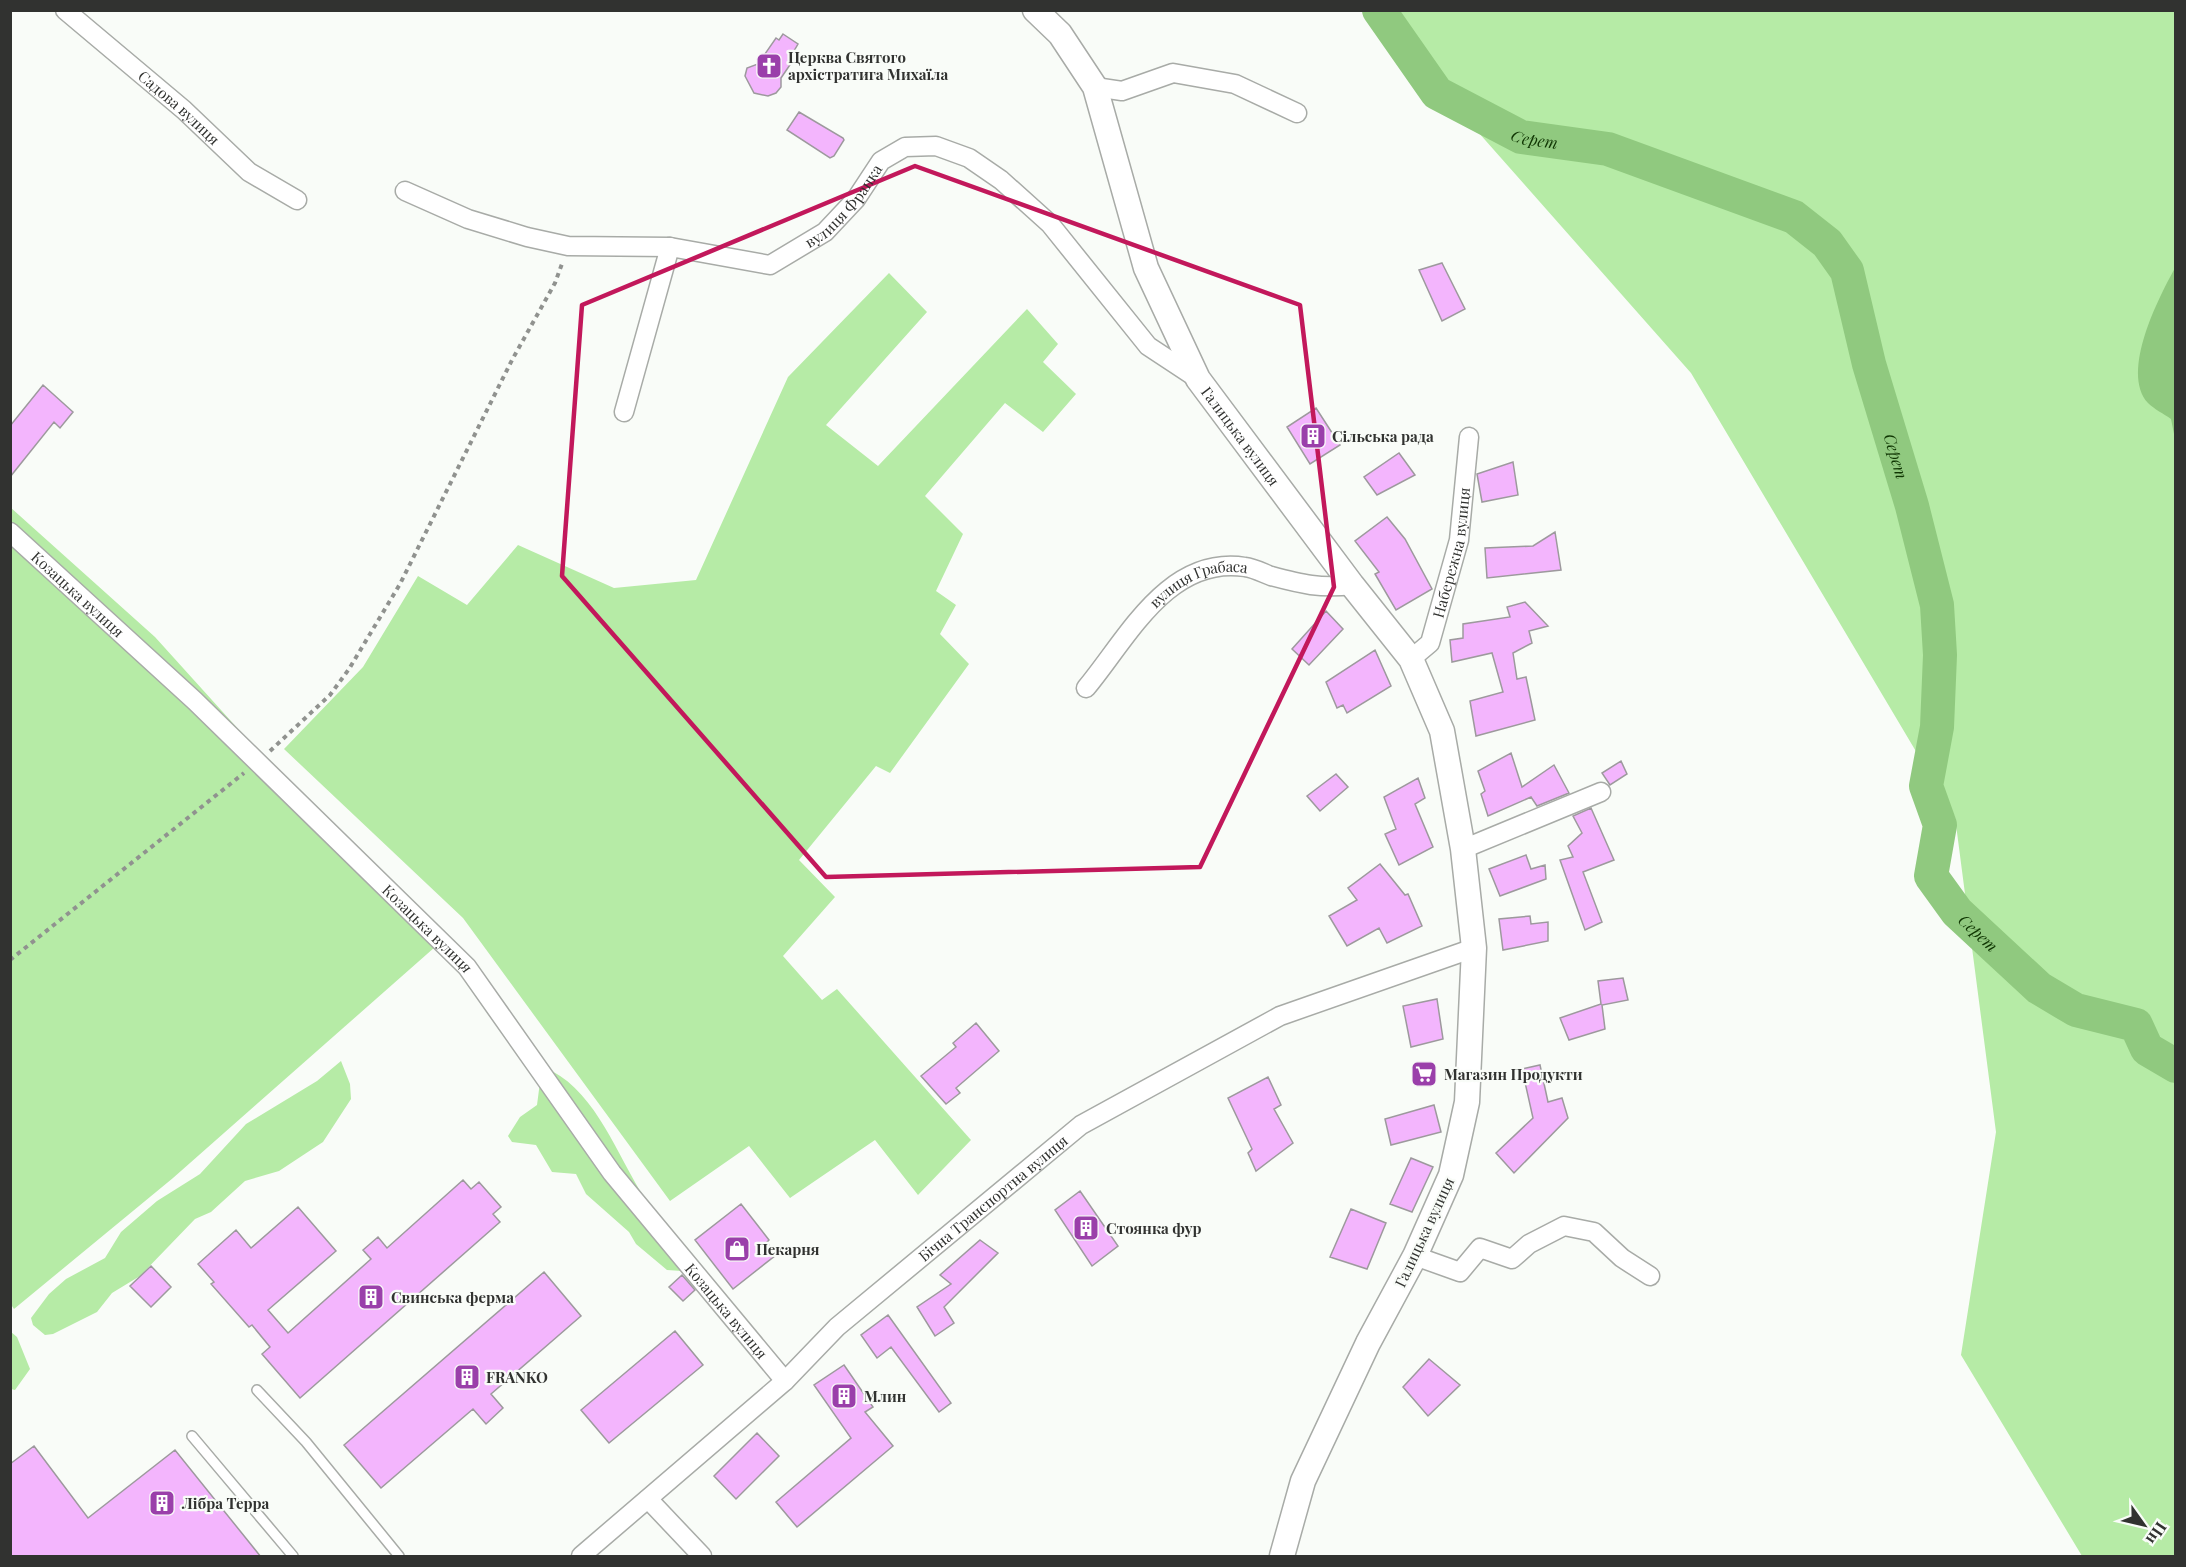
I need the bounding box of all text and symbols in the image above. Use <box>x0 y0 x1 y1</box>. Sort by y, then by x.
place label: Церква Святого архістратига Михаїла <box>788 47 948 84</box>
church icon: Церква Святого архістратига Михаїла <box>754 51 784 81</box>
street label: Садова вулиця <box>134 66 224 149</box>
water label: Серет <box>1508 123 1559 152</box>
street label: вулиця Франка <box>801 160 887 252</box>
street label: Галицька вулиця <box>1197 382 1284 490</box>
building icon: Сільська рада <box>1298 421 1328 451</box>
place label: Сільська рада <box>1332 426 1434 446</box>
water label: Серет <box>1880 431 1914 481</box>
street label: Набережна вулиця <box>1428 487 1474 620</box>
street label: Козацька вулиця <box>27 547 128 641</box>
street label: вулиця Грабаса <box>1145 556 1250 612</box>
street label: Козацька вулиця <box>378 880 478 976</box>
water label: Серет <box>1955 909 2003 956</box>
supermarket icon: Магазин Продукти <box>1409 1059 1439 1089</box>
place label: Магазин Продукти <box>1444 1064 1583 1084</box>
street label: Бічна Транспортна вулиця <box>914 1130 1072 1266</box>
street label: Галицька вулиця <box>1390 1174 1458 1290</box>
building icon: Стоянка фур <box>1071 1213 1101 1243</box>
place label: Стоянка фур <box>1106 1218 1202 1238</box>
shop icon: Пекарня <box>722 1234 752 1264</box>
place label: Пекарня <box>756 1239 820 1259</box>
street label: Козацька вулиця <box>681 1259 772 1363</box>
building icon: Свинська ферма <box>356 1282 386 1312</box>
place label: Свинська ферма <box>391 1287 514 1307</box>
building icon: FRANKO <box>452 1362 482 1392</box>
place label: FRANKO <box>486 1367 548 1387</box>
building icon: Млин <box>829 1381 859 1411</box>
place label: Млин <box>864 1386 907 1406</box>
building icon: Лібра Терра <box>147 1488 177 1518</box>
place label: Лібра Терра <box>181 1493 270 1513</box>
north arrow <box>2114 1495 2174 1555</box>
text: Пн <box>2142 1518 2172 1549</box>

